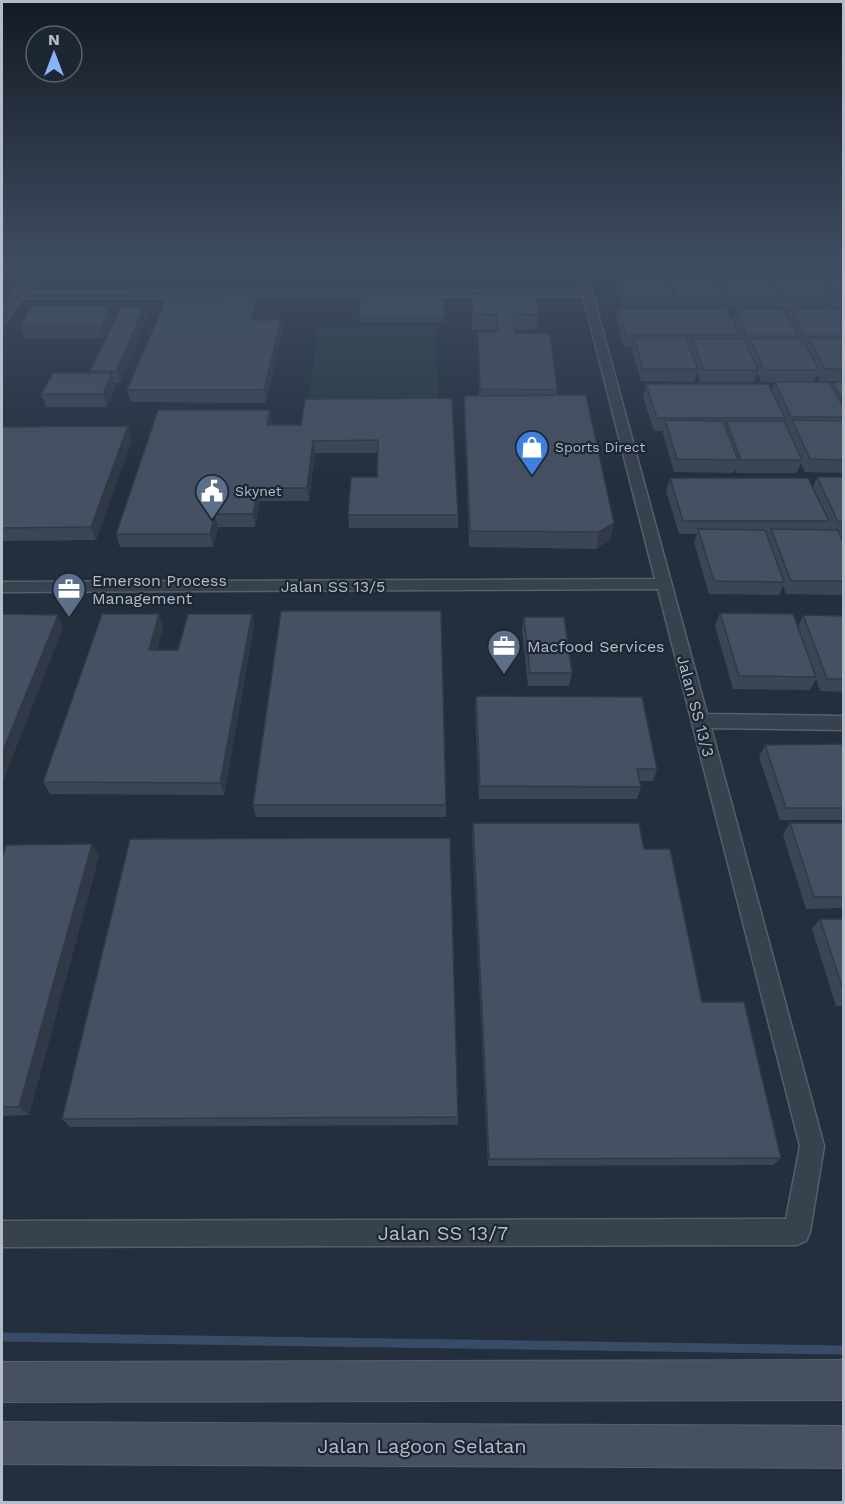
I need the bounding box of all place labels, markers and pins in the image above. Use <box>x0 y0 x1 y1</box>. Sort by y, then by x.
shop icon: Sports Direct <box>514 429 550 476</box>
place label: Sports Direct <box>555 439 646 455</box>
public building icon: Skynet <box>194 473 230 520</box>
place label: Skynet <box>235 483 282 499</box>
office icon: Emerson Process Management <box>51 571 87 618</box>
place label: Emerson Process Management <box>92 571 227 608</box>
office icon: Macfood Services <box>486 628 522 675</box>
place label: Macfood Services <box>527 637 665 656</box>

